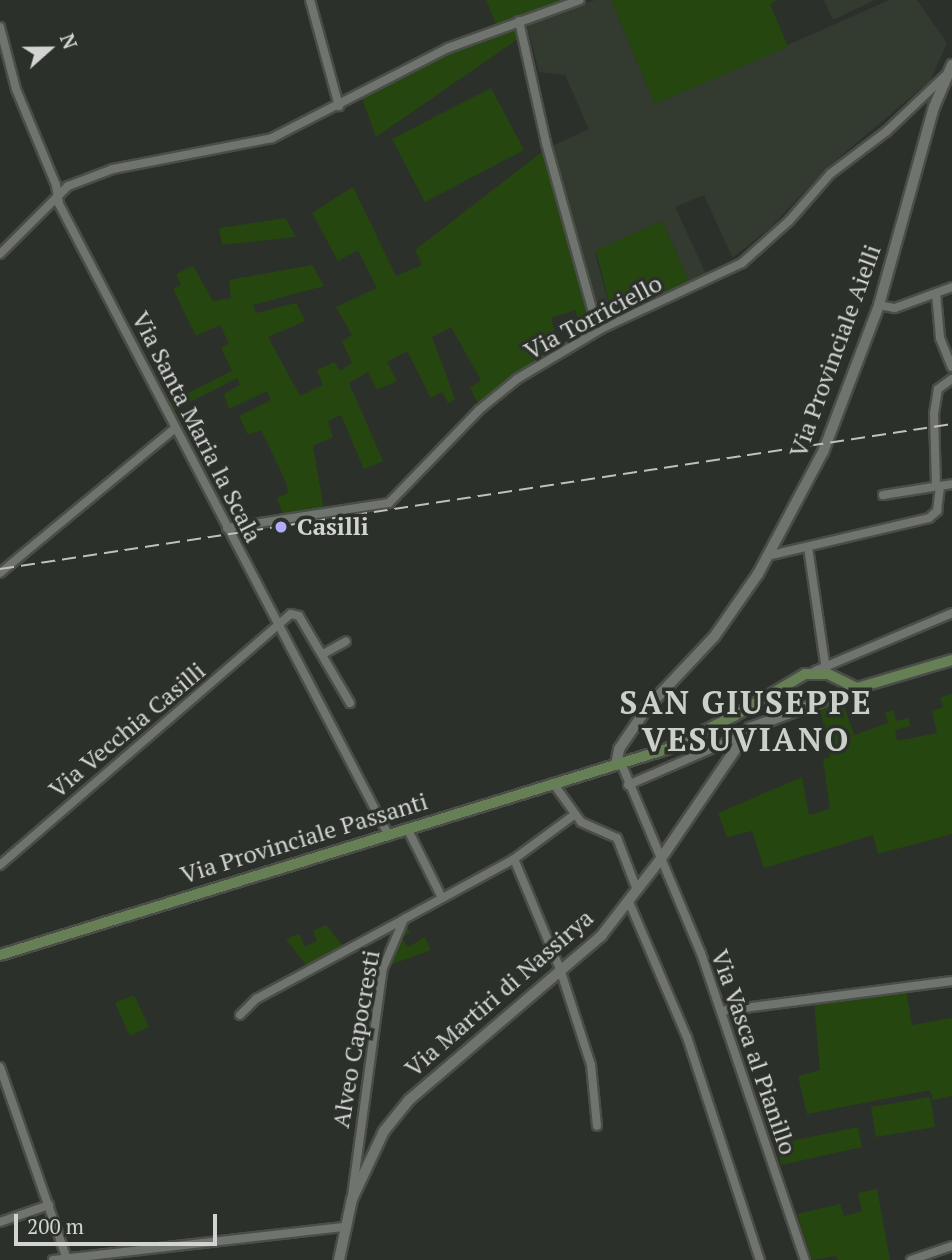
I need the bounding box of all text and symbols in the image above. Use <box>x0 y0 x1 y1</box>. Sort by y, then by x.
north arrow <box>14 14 84 84</box>
text: N <box>55 30 83 52</box>
street label: Via Provinciale Aielli <box>783 241 887 461</box>
street label: Via Torriciello <box>519 269 667 365</box>
street label: Via Santa Maria la Scala <box>126 307 268 547</box>
place label: Casilli <box>297 513 369 541</box>
marker: Casilli <box>271 517 291 537</box>
street label: Via Vecchia Casilli <box>43 656 211 804</box>
district label: SAN GIUSEPPE VESUVIANO <box>621 684 871 759</box>
street label: Via Provinciale Passanti <box>177 787 431 889</box>
street label: Via Martiri di Nassirya <box>399 903 599 1083</box>
street label: Via Vasca al Pianillo <box>705 945 803 1159</box>
street label: Alveo Capocresti <box>326 948 386 1130</box>
scale bar <box>18 1200 220 1244</box>
text: 200 m <box>27 1212 84 1240</box>

